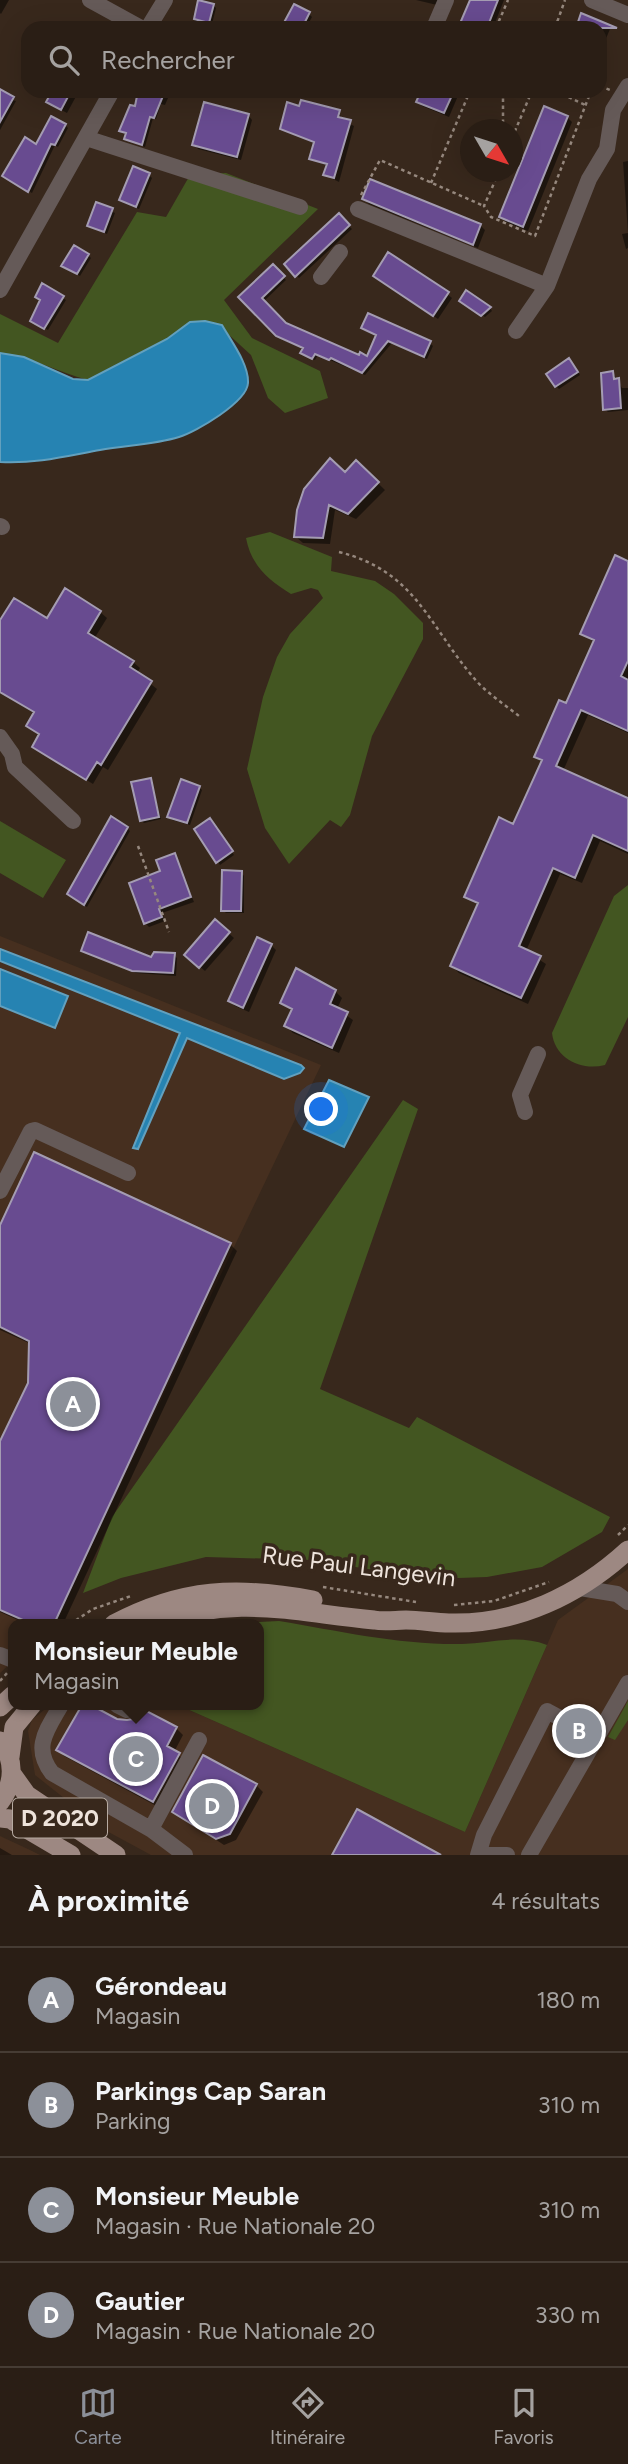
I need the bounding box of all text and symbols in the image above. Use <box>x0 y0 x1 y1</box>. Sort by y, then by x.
search box <box>21 21 607 98</box>
icon: search <box>45 41 83 79</box>
text: Rechercher <box>101 44 235 76</box>
north arrow <box>460 119 523 182</box>
your location <box>304 1092 338 1126</box>
pin: A <box>50 1378 96 1430</box>
street label: Rue Paul Langevin <box>261 1540 457 1592</box>
popup <box>8 1619 264 1710</box>
text: Monsieur Meuble <box>34 1635 238 1667</box>
text: Magasin <box>34 1667 119 1695</box>
pin: B <box>556 1705 602 1757</box>
pin: C <box>113 1733 159 1785</box>
pin: D <box>189 1780 235 1832</box>
road number: D 2020 <box>13 1798 107 1838</box>
text: À proximité <box>28 1882 189 1919</box>
text: 4 résultats <box>491 1887 600 1915</box>
text: Gérondeau <box>95 1970 227 2002</box>
text: A <box>43 1986 59 2014</box>
text: 180 m <box>536 1986 600 2014</box>
text: Magasin <box>95 2002 180 2030</box>
text: Parkings Cap Saran <box>95 2075 326 2107</box>
text: B <box>44 2091 58 2119</box>
text: 310 m <box>538 2091 600 2119</box>
text: Parking <box>95 2107 170 2135</box>
text: Monsieur Meuble <box>95 2180 299 2212</box>
text: C <box>43 2196 59 2224</box>
text: 310 m <box>538 2196 600 2224</box>
text: Magasin · Rue Nationale 20 <box>95 2212 375 2240</box>
text: Gautier <box>95 2285 184 2317</box>
text: D <box>43 2301 59 2329</box>
text: 330 m <box>535 2301 600 2329</box>
text: Magasin · Rue Nationale 20 <box>95 2317 375 2345</box>
tab: Carte <box>74 2384 122 2449</box>
tab: Itinéraire <box>270 2384 345 2449</box>
tab: Favoris <box>494 2384 554 2449</box>

